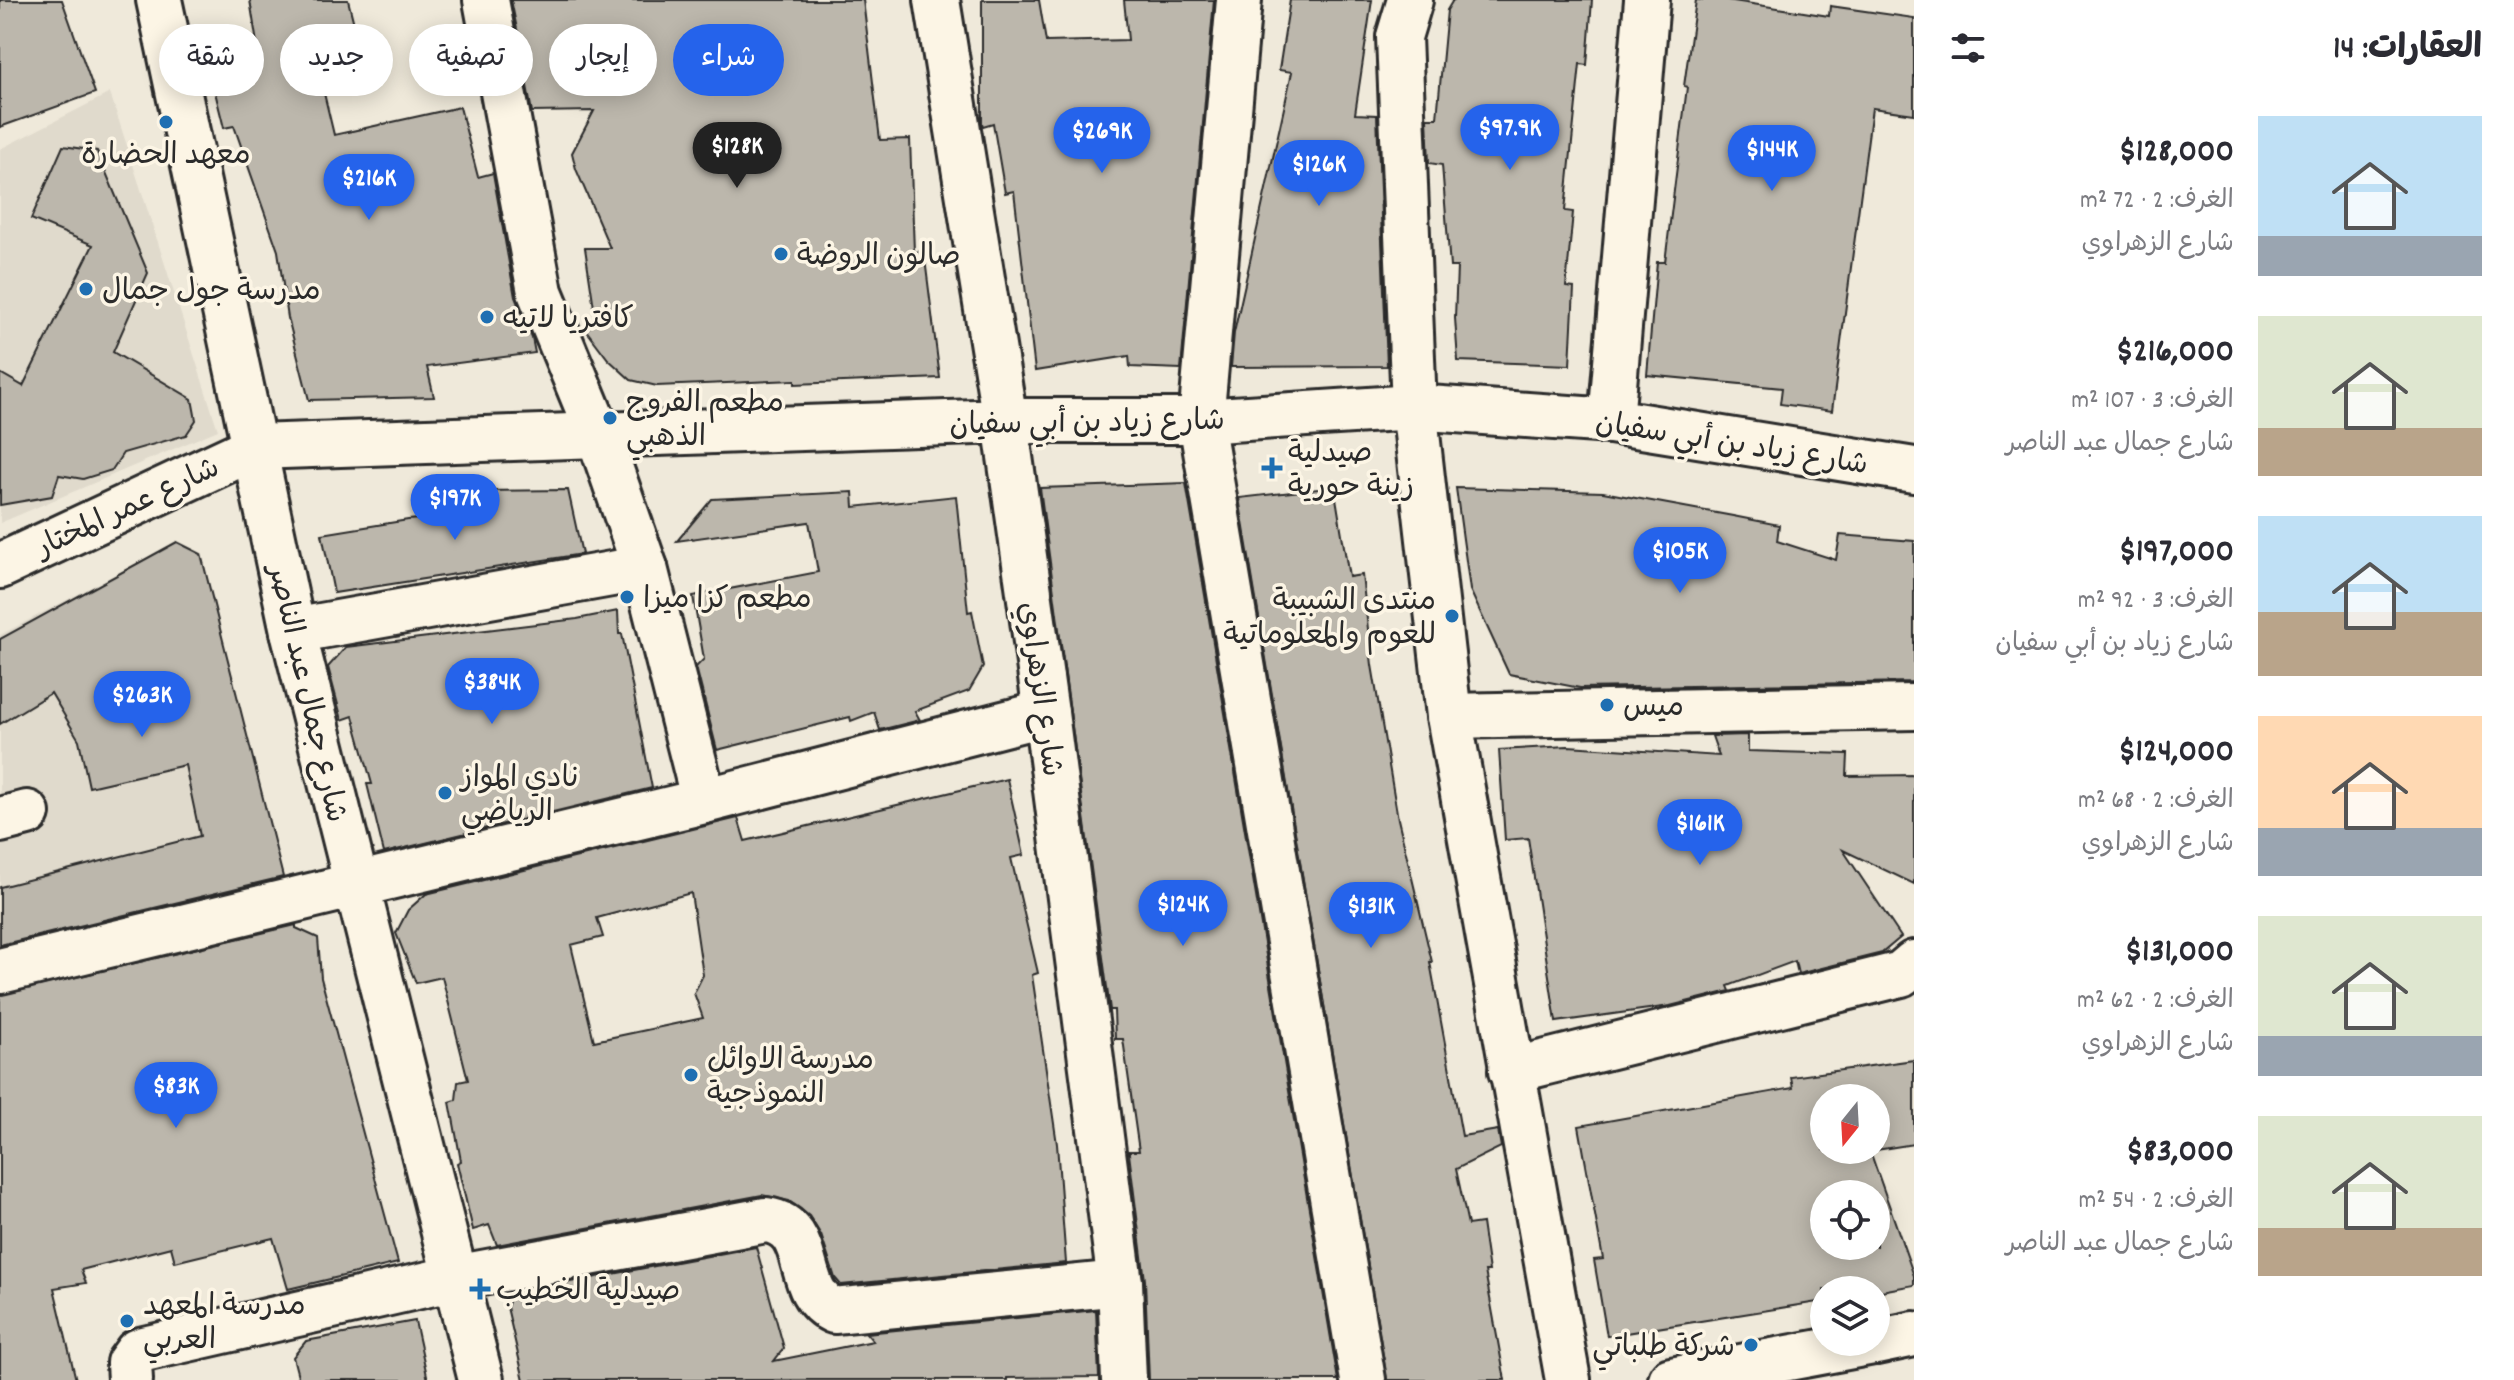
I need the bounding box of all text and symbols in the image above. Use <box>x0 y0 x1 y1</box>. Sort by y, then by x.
chip: شقة <box>159 24 264 96</box>
chip: جديد <box>280 24 393 96</box>
chip: تصفية <box>409 24 533 96</box>
chip: إيجار <box>549 24 657 96</box>
chip: شراء <box>673 24 784 96</box>
icon: filters <box>1946 26 1990 70</box>
text: العقارات: 14 <box>2333 26 2482 75</box>
pin: $97.9K <box>1445 104 1575 172</box>
pin: $269K <box>1046 107 1158 175</box>
text: $97.9K <box>1478 111 1542 148</box>
marker: معهد الحضارة <box>157 113 175 131</box>
text: $269K <box>1071 114 1133 151</box>
pin: $128K <box>681 122 793 190</box>
pin: $144K <box>1716 125 1828 193</box>
text: $128K <box>711 129 763 166</box>
text: $128,000 <box>2119 129 2234 178</box>
text: $144K <box>1746 132 1798 169</box>
place label: معهد الحضارة <box>81 136 251 179</box>
pin: $126K <box>1263 140 1375 208</box>
text: $126K <box>1292 147 1347 184</box>
icon: home <box>2322 148 2418 244</box>
pin: $216K <box>313 154 425 222</box>
text: $216K <box>342 161 397 198</box>
text: الغرف: 2 · 72 m² <box>2080 183 2234 220</box>
text: شارع الزهراوي <box>2081 226 2234 263</box>
place label: صالون الروضة <box>797 237 961 280</box>
marker: صالون الروضة <box>772 245 790 263</box>
place label: مدرسة جول جمال <box>102 272 321 315</box>
marker: مدرسة جول جمال <box>77 280 95 298</box>
place label: كافتريا لاتيه <box>503 300 634 343</box>
marker: كافتريا لاتيه <box>478 308 496 326</box>
text: $216,000 <box>2116 329 2234 378</box>
icon: home <box>2322 348 2418 444</box>
text: الغرف: 3 · 107 m² <box>2071 383 2234 420</box>
place label: مطعم الفروج الذهبي <box>626 384 784 461</box>
street label: شارع زياد بن أبي سفيان <box>949 402 1225 449</box>
street label: شارع زياد بن أبي سفيان <box>1592 404 1871 489</box>
marker: مطعم الفروج الذهبي <box>601 409 619 427</box>
text: شارع جمال عبد الناصر <box>2006 426 2234 463</box>
place label: صيدلية زينة حورية <box>1288 434 1414 511</box>
street label: شارع عمر المختار <box>27 449 228 573</box>
marker: صيدلية زينة حورية <box>1263 459 1281 477</box>
pin: $197K <box>399 474 511 542</box>
text: $197K <box>429 481 481 518</box>
pin: $105K <box>1624 527 1736 595</box>
text: $197,000 <box>2119 529 2234 578</box>
text: $105K <box>1651 534 1709 571</box>
icon: home <box>2322 548 2418 644</box>
street label: شارع جمال عبد الناصر <box>253 558 355 827</box>
place label: مطعم كزا ميزا <box>643 580 812 623</box>
place label: منتدى الشبيبة للعوم والمعلوماتية <box>1223 582 1436 659</box>
text: الغرف: 3 · 92 m² <box>2078 583 2234 620</box>
marker: مطعم كزا ميزا <box>618 588 636 606</box>
street label: شارع الزهراوي <box>1004 599 1071 780</box>
marker: منتدى الشبيبة للعوم والمعلوماتية <box>1443 607 1461 625</box>
text: شارع زياد بن أبي سفيان <box>1995 626 2234 663</box>
pin: $384K <box>436 658 548 726</box>
text: $384K <box>463 665 521 702</box>
pin: $263K <box>86 671 198 739</box>
text: $263K <box>112 678 172 715</box>
place label: ميس <box>1623 688 1684 731</box>
marker: ميس <box>1598 696 1616 714</box>
text: $124,000 <box>2118 729 2234 778</box>
icon: home <box>2322 748 2418 844</box>
place label: نادي المواز الرياضي <box>458 759 578 836</box>
text: الغرف: 2 · 68 m² <box>2078 783 2234 820</box>
marker: نادي المواز الرياضي <box>436 784 454 802</box>
pin: $161K <box>1644 799 1756 867</box>
text: $161K <box>1675 806 1725 843</box>
text: شارع الزهراوي <box>2081 826 2234 863</box>
pin: $124K <box>1127 880 1239 948</box>
pin: $131K <box>1315 882 1427 950</box>
text: $124K <box>1156 887 1210 924</box>
text: $131K <box>1347 889 1395 926</box>
text: $131,000 <box>2125 929 2234 978</box>
icon: home <box>2322 948 2418 1044</box>
text: الغرف: 2 · 62 m² <box>2077 983 2234 1020</box>
text: شارع الزهراوي <box>2081 1026 2234 1063</box>
place label: مدرسة الاوائل النموذجية <box>707 1041 874 1118</box>
pin: $83K <box>129 1062 223 1130</box>
marker: مدرسة الاوائل النموذجية <box>682 1066 700 1084</box>
text: $83K <box>152 1069 200 1106</box>
north arrow <box>1810 1084 1890 1164</box>
map controls <box>1810 1084 1890 1356</box>
text: $83,000 <box>2126 1129 2234 1178</box>
icon: home <box>2322 1148 2418 1244</box>
button: locate <box>1810 1180 1890 1260</box>
text: الغرف: 2 · 54 m² <box>2078 1183 2234 1220</box>
text: شارع جمال عبد الناصر <box>2006 1226 2234 1263</box>
place label: صيدلية الخطيب <box>496 1272 680 1315</box>
button: layers <box>1810 1276 1890 1356</box>
marker: صيدلية الخطيب <box>471 1280 489 1298</box>
place label: مدرسة المعهد العربي <box>143 1287 306 1364</box>
marker: مدرسة المعهد العربي <box>118 1312 136 1330</box>
place label: شركة طلباتي <box>1592 1328 1735 1371</box>
marker: شركة طلباتي <box>1742 1336 1760 1354</box>

